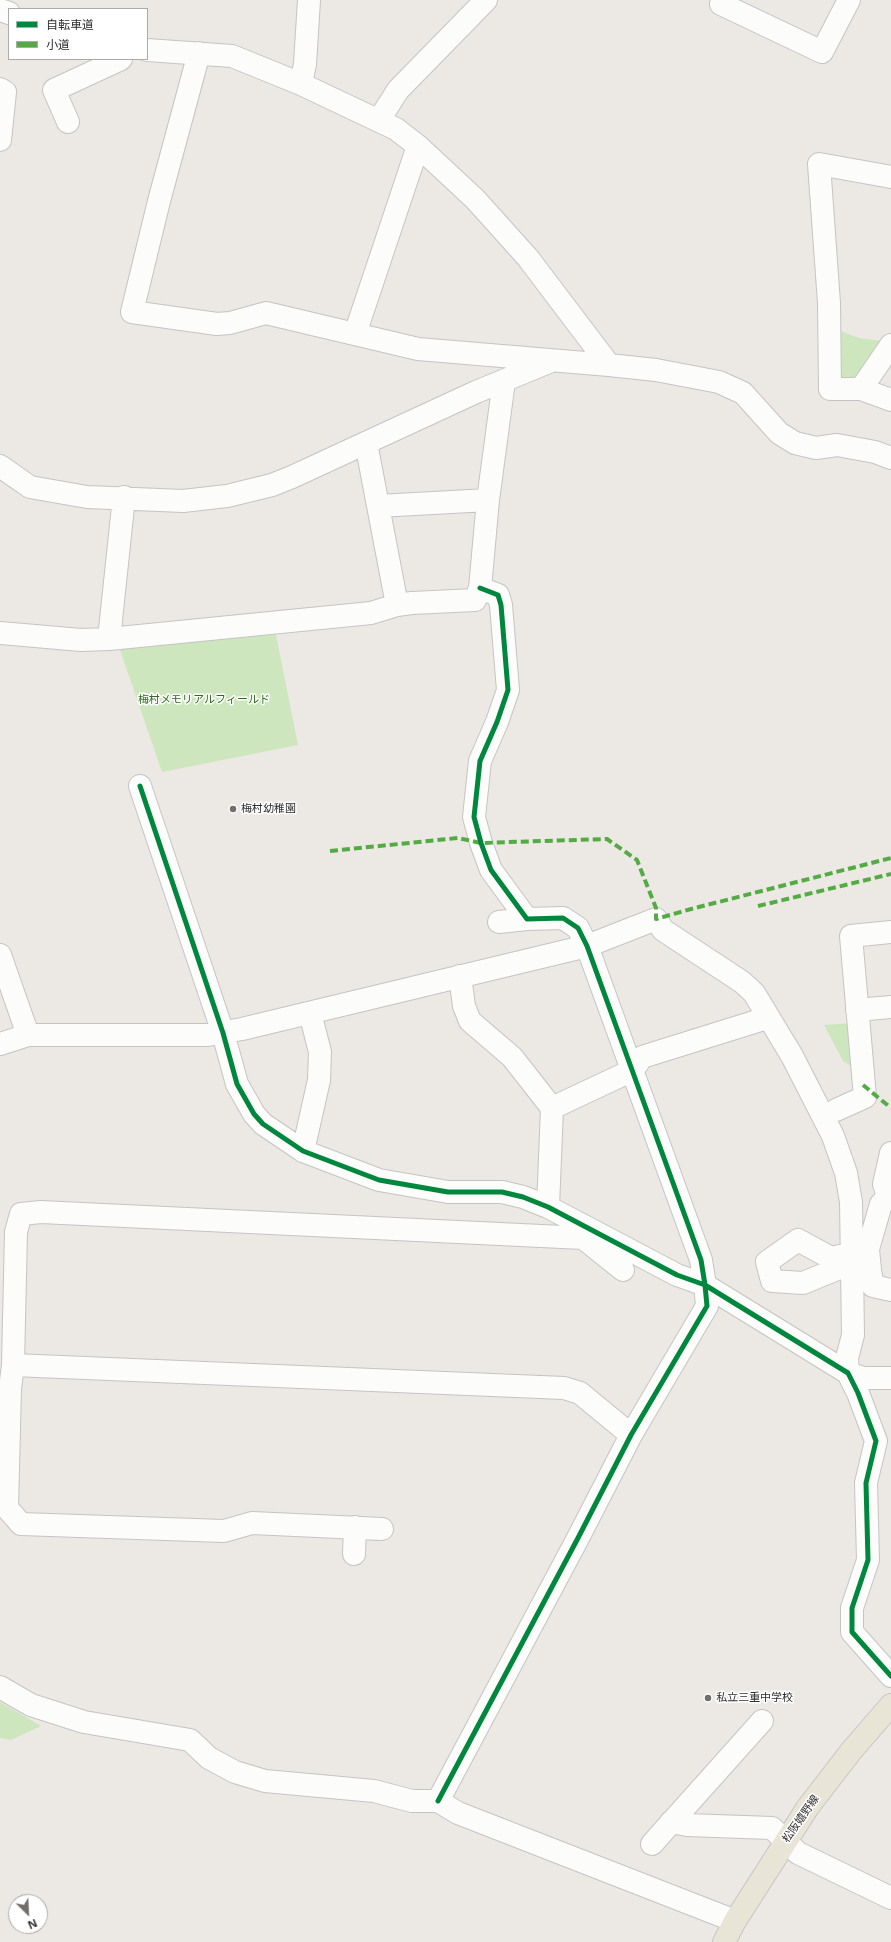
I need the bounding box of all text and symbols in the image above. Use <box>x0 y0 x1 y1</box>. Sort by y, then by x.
legend <box>8 8 148 60</box>
text: 自転車道 <box>46 16 94 33</box>
text: 小道 <box>46 36 70 53</box>
park label: 梅村メモリアルフィールド <box>138 693 270 707</box>
place label: 梅村幼稚園 <box>241 802 296 816</box>
marker: 梅村幼稚園 <box>228 804 238 814</box>
place label: 私立三重中学校 <box>716 1691 793 1705</box>
marker: 私立三重中学校 <box>703 1693 713 1703</box>
street label: 松阪嬉野線 <box>780 1793 822 1845</box>
north arrow <box>8 1894 48 1934</box>
text: N <box>26 1916 40 1933</box>

